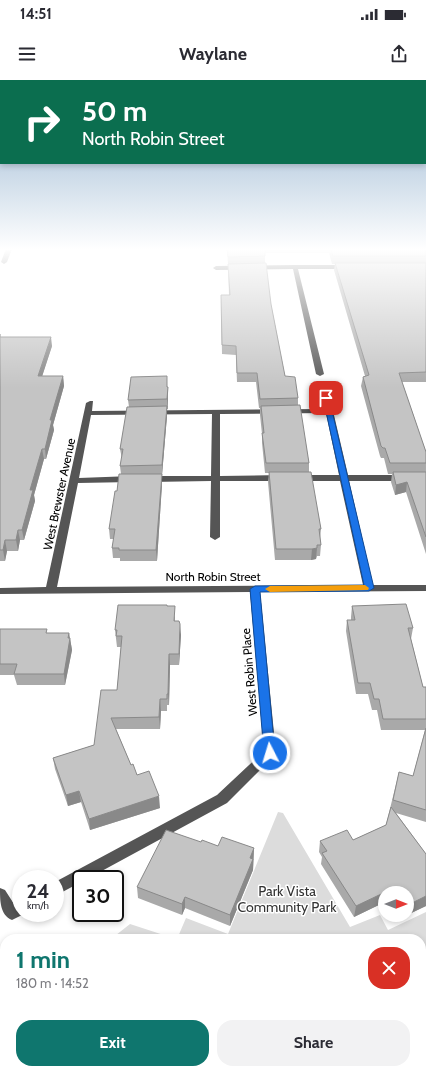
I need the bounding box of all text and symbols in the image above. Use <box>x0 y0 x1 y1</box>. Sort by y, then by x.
text: 14:51 <box>20 5 52 23</box>
icon: menu <box>16 43 38 65</box>
text: Waylane <box>179 43 247 65</box>
icon: share <box>388 43 410 65</box>
text: 50 m <box>82 94 147 128</box>
icon: right <box>16 96 68 148</box>
text: North Robin Street <box>82 128 224 150</box>
pin <box>309 381 343 415</box>
icon: arrive <box>315 387 337 409</box>
street label: West Brewster Avenue <box>40 437 78 551</box>
street label: North Robin Street <box>166 569 260 584</box>
street label: West Robin Place <box>238 628 260 716</box>
position arrow <box>249 732 291 774</box>
speed limit sign: 30 <box>72 870 124 922</box>
text: 24 <box>27 879 50 903</box>
park label: Park Vista Community Park <box>238 882 337 916</box>
north arrow <box>378 886 414 922</box>
map controls <box>378 886 414 922</box>
text: km/h <box>27 899 49 912</box>
text: 1 min <box>16 945 70 974</box>
button: close <box>368 947 410 989</box>
text: 180 m · 14:52 <box>16 975 89 991</box>
button: Exit <box>16 1020 209 1066</box>
button: Share <box>217 1020 410 1066</box>

